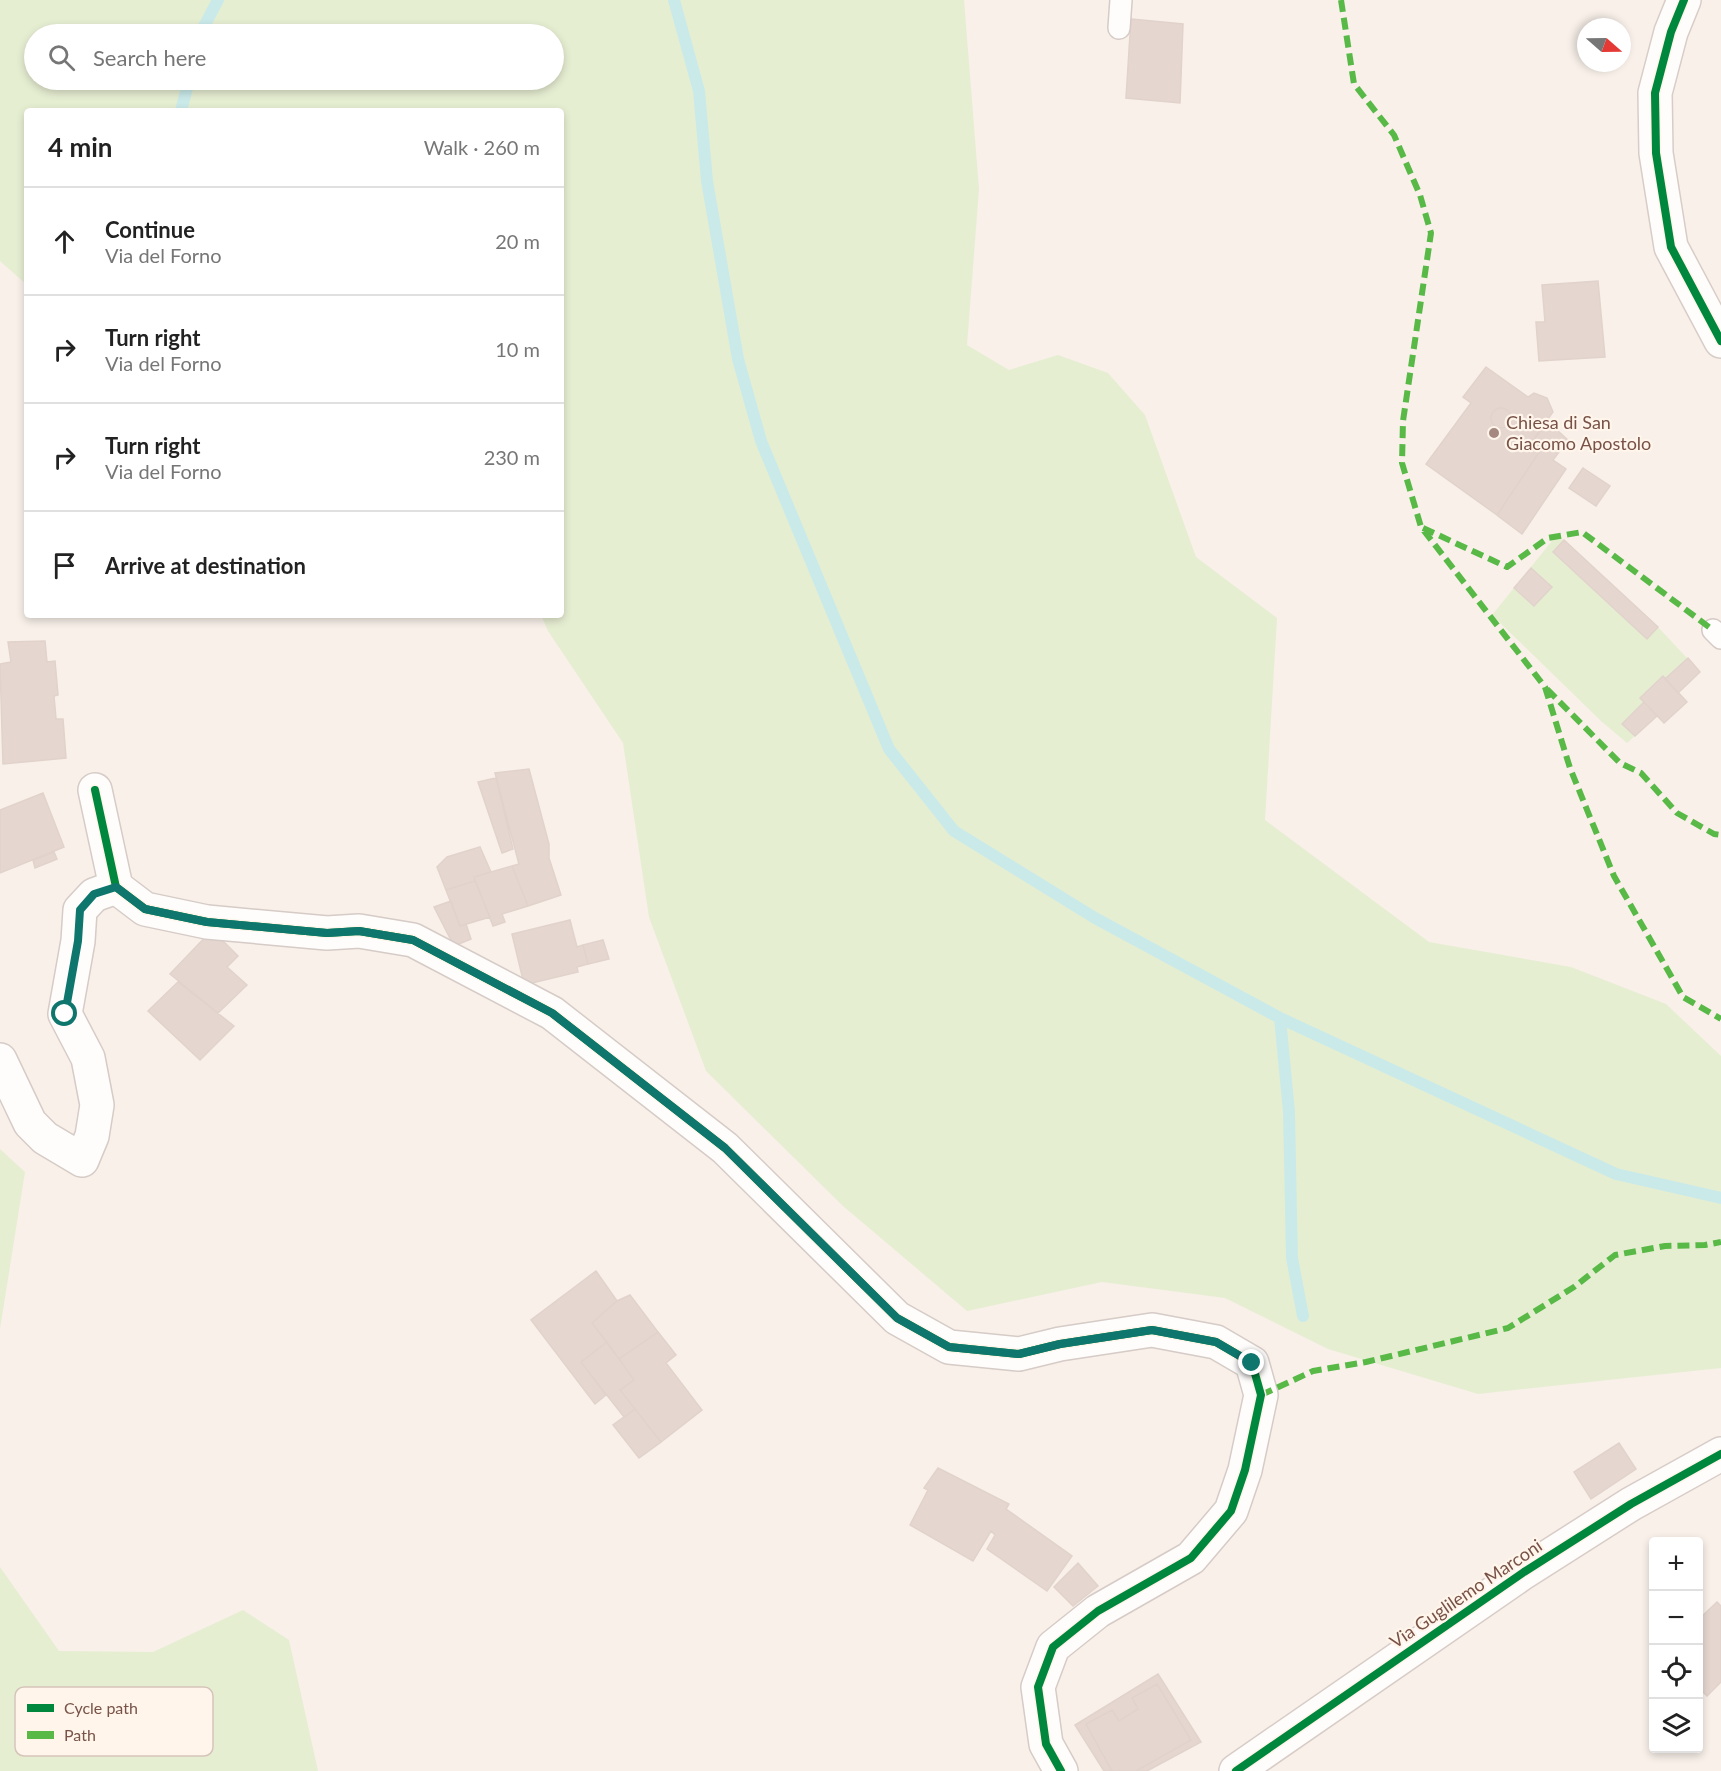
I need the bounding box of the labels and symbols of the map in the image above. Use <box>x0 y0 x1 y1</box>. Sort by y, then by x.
north arrow <box>1577 18 1631 72</box>
place label: Chiesa di San Giacomo Apostolo <box>1506 411 1651 454</box>
marker: Chiesa di San Giacomo Apostolo <box>1487 426 1501 440</box>
route start <box>51 1000 77 1026</box>
route end <box>1238 1349 1264 1375</box>
street label: Via Guglilemo Marconi <box>1385 1534 1546 1652</box>
legend <box>15 1687 213 1756</box>
text: Cycle path <box>64 1698 138 1717</box>
text: Path <box>64 1725 96 1744</box>

